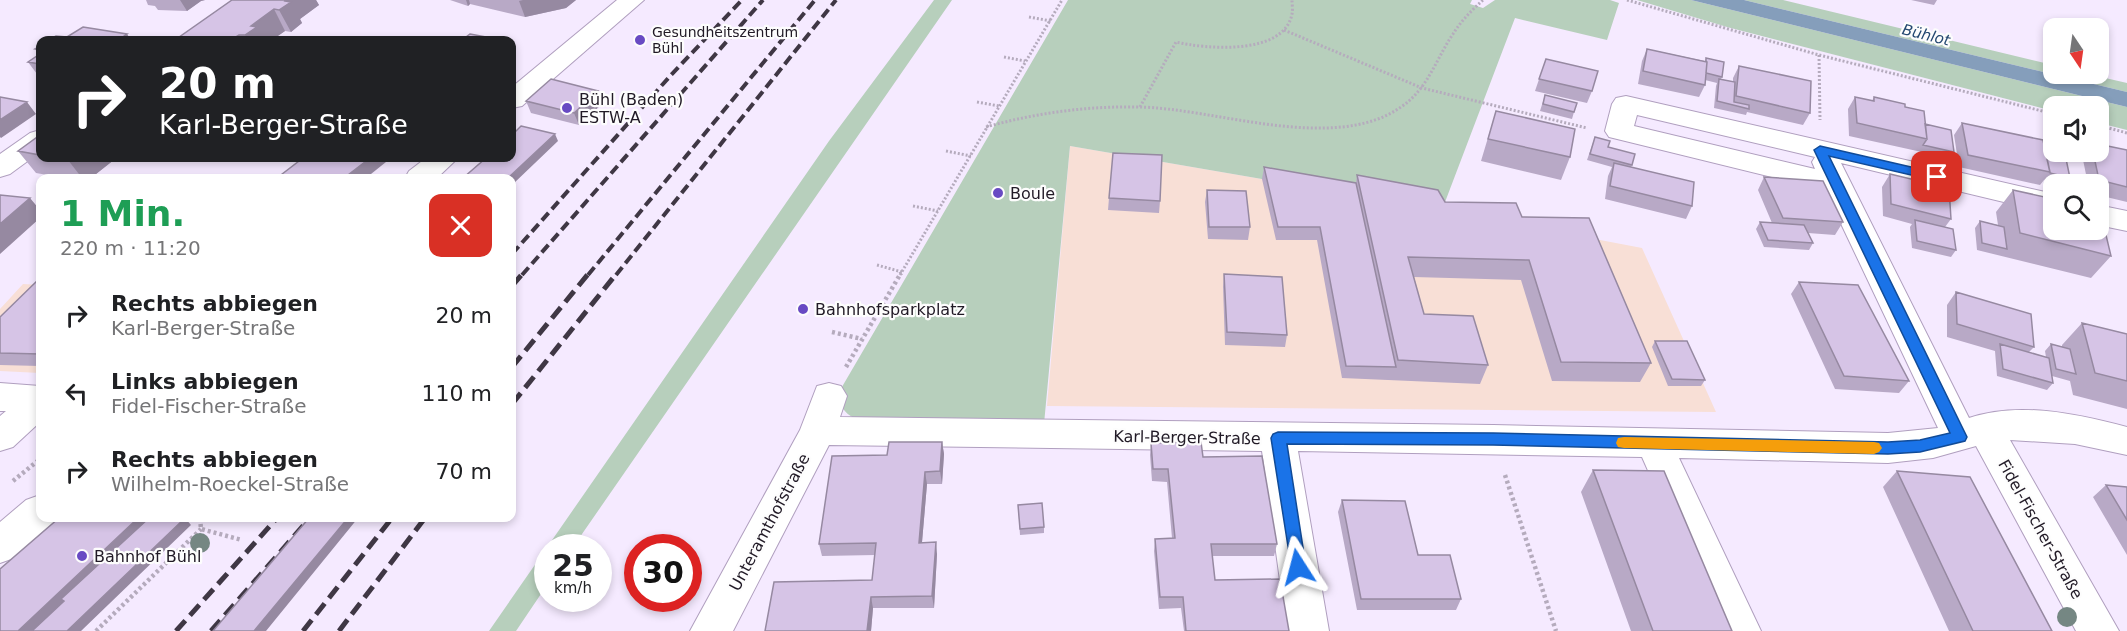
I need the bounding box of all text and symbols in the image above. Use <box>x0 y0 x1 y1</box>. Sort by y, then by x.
north arrow <box>2043 18 2109 84</box>
map controls <box>2043 18 2109 240</box>
water label: Bühlot <box>1900 20 1953 50</box>
place label: Gesundheitszentrum Bühl <box>652 24 798 56</box>
marker: Gesundheitszentrum Bühl <box>633 33 647 47</box>
text: 20 m <box>159 59 276 108</box>
icon: right <box>60 60 138 138</box>
place label: Bühl (Baden) ESTW-A <box>579 90 683 127</box>
button: sound <box>2043 96 2109 162</box>
marker: Bühl (Baden) ESTW-A <box>560 101 574 115</box>
text: Karl-Berger-Straße <box>159 109 408 140</box>
pin <box>1911 151 1962 202</box>
icon: arrive <box>1920 160 1953 193</box>
button: search <box>2043 174 2109 240</box>
place label: Boule <box>1010 184 1055 203</box>
marker: Boule <box>991 186 1005 200</box>
text: 1 Min. <box>60 193 185 234</box>
button: close <box>429 194 492 257</box>
text: 220 m · 11:20 <box>60 236 201 260</box>
text: Rechts abbiegen <box>111 291 318 316</box>
icon: right <box>60 299 93 332</box>
place label: Bahnhofsparkplatz <box>815 300 965 319</box>
marker: Bahnhofsparkplatz <box>796 302 810 316</box>
text: 20 m <box>436 303 492 328</box>
text: Karl-Berger-Straße <box>111 316 295 340</box>
text: Links abbiegen <box>111 369 299 394</box>
icon: left <box>60 377 93 410</box>
text: 110 m <box>422 381 492 406</box>
text: Fidel-Fischer-Straße <box>111 394 306 418</box>
street label: Karl-Berger-Straße <box>1113 427 1261 448</box>
text: Rechts abbiegen <box>111 447 318 472</box>
street label: Unteramthofstraße <box>725 450 814 594</box>
icon: right <box>60 455 93 488</box>
street label: Fidel-Fischer-Straße <box>1994 456 2087 602</box>
text: 70 m <box>436 459 492 484</box>
text: Wilhelm-Roeckel-Straße <box>111 472 349 496</box>
speed limit sign: 30 <box>624 534 702 612</box>
position arrow <box>1266 535 1330 599</box>
place label: Bahnhof Bühl <box>94 547 201 566</box>
text: 25 <box>552 548 594 583</box>
marker: Bahnhof Bühl <box>75 549 89 563</box>
text: km/h <box>554 579 592 597</box>

